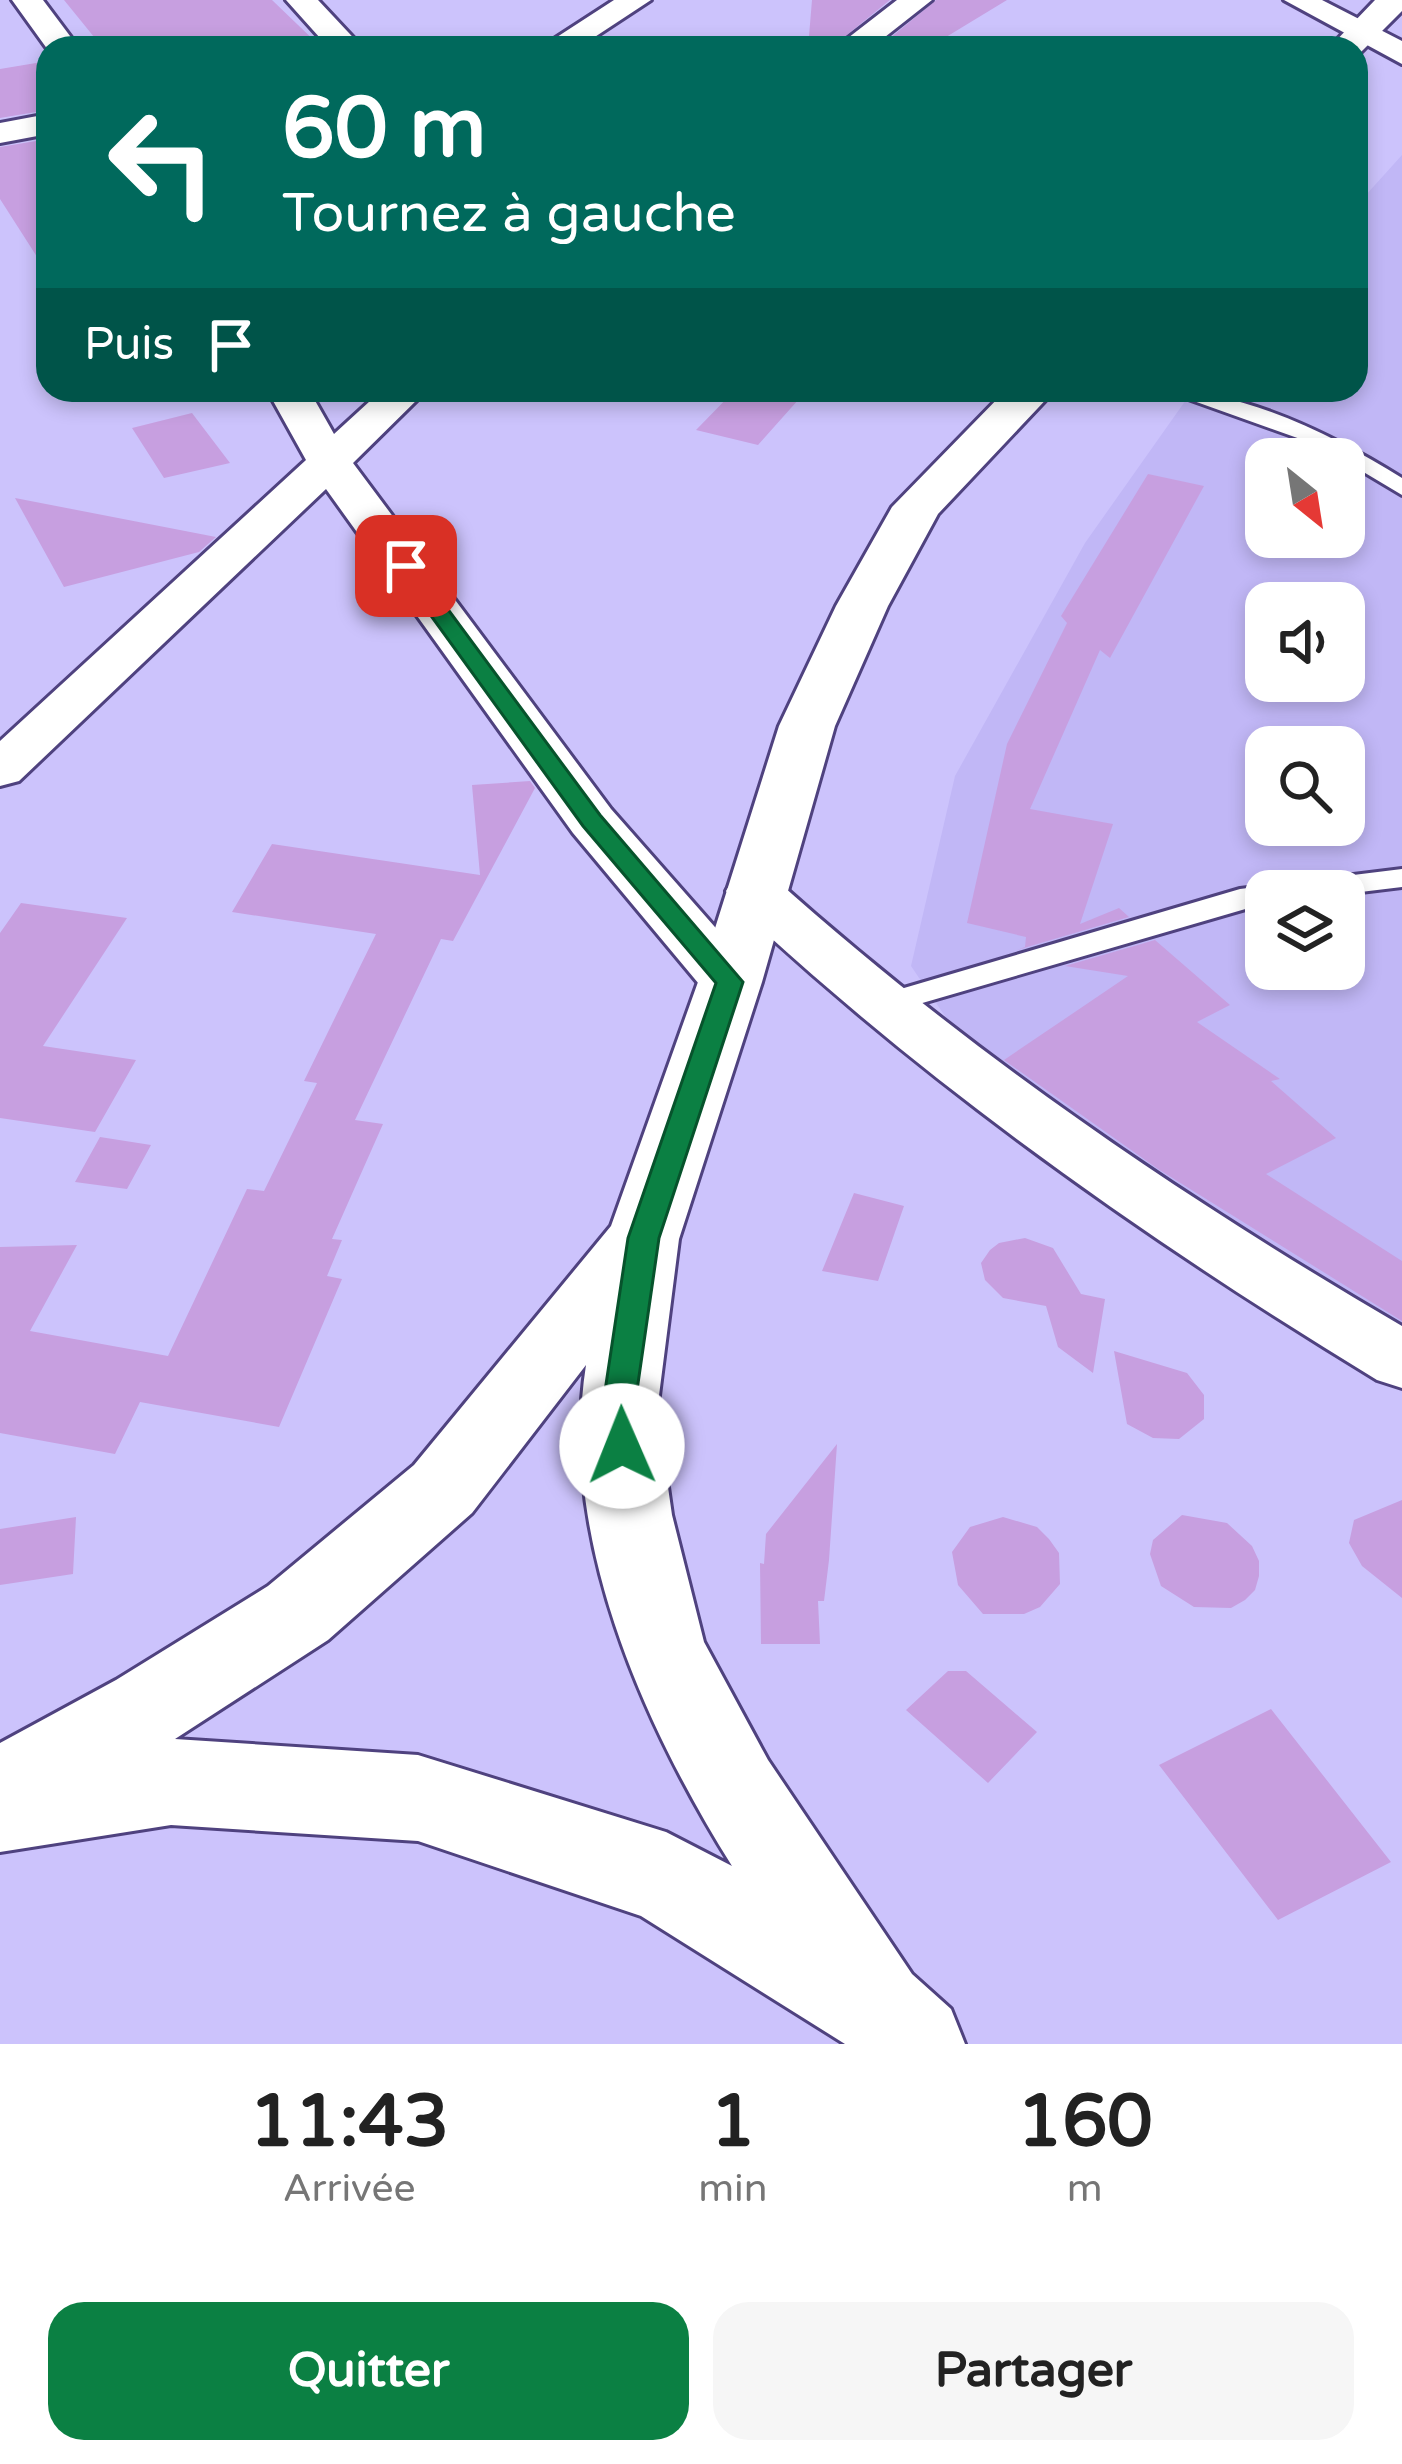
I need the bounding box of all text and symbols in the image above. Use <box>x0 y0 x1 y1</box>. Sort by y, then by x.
text: 60 m <box>282 79 486 180</box>
icon: left <box>84 84 240 240</box>
text: Tournez à gauche <box>282 181 736 246</box>
icon: arrive <box>198 312 264 378</box>
text: Puis <box>84 318 174 372</box>
north arrow <box>1245 438 1365 558</box>
map controls <box>1245 438 1365 990</box>
pin <box>355 515 457 617</box>
icon: arrive <box>373 533 439 599</box>
button: sound <box>1245 582 1365 702</box>
button: search <box>1245 726 1365 846</box>
button: layers <box>1245 870 1365 990</box>
position arrow <box>559 1383 685 1509</box>
text: 11:43 <box>249 2079 449 2166</box>
text: 1 <box>710 2079 756 2166</box>
text: 160 <box>1017 2079 1153 2166</box>
text: Arrivée <box>283 2165 416 2212</box>
text: min <box>698 2165 768 2212</box>
text: m <box>1067 2165 1103 2212</box>
button: Quitter <box>48 2302 689 2440</box>
button: Partager <box>713 2302 1354 2440</box>

